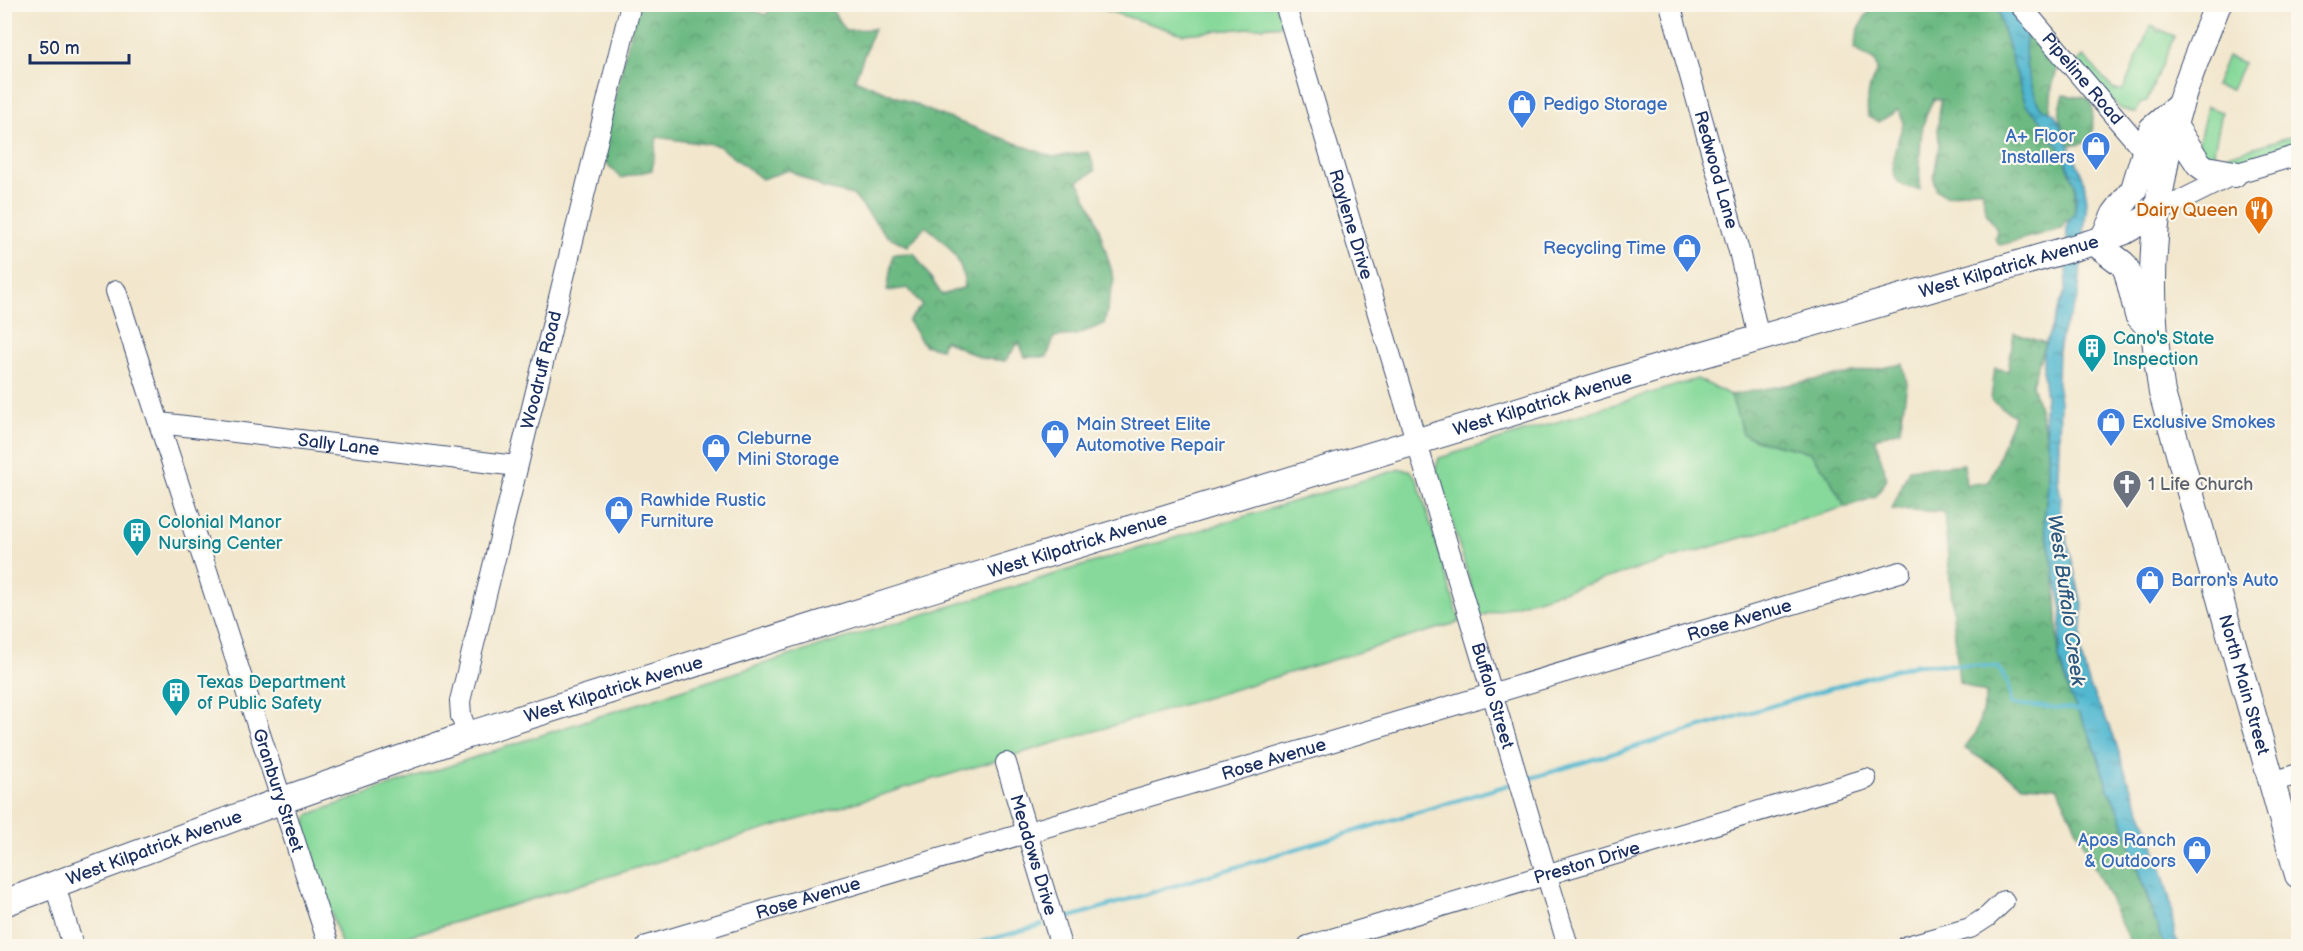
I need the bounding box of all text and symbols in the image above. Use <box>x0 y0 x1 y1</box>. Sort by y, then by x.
scale bar <box>30 27 129 65</box>
street label: Pipeline Road <box>2037 29 2127 129</box>
text: 50 m <box>39 38 80 59</box>
shop icon: Pedigo Storage <box>1506 88 1538 130</box>
place label: Pedigo Storage <box>1543 94 1668 115</box>
street label: Redwood Lane <box>1689 108 1742 231</box>
place label: A+ Floor Installers <box>2001 126 2075 168</box>
shop icon: A+ Floor Installers <box>2080 130 2112 172</box>
street label: Raylene Drive <box>1324 167 1377 282</box>
restaurant icon: Dairy Queen <box>2243 194 2275 236</box>
place label: Dairy Queen <box>2136 200 2238 221</box>
street label: West Kilpatrick Avenue <box>1917 231 2101 303</box>
shop icon: Recycling Time <box>1671 232 1703 274</box>
place label: Recycling Time <box>1543 238 1666 259</box>
street label: Woodruff Road <box>517 309 566 431</box>
place label: Cano's State Inspection <box>2113 328 2214 370</box>
building icon: Cano's State Inspection <box>2076 332 2108 374</box>
street label: West Kilpatrick Avenue <box>1451 366 1635 441</box>
shop icon: Exclusive Smokes <box>2095 406 2127 448</box>
place label: Exclusive Smokes <box>2132 412 2276 433</box>
place label: Main Street Elite Automotive Repair <box>1076 414 1225 456</box>
shop icon: Main Street Elite Automotive Repair <box>1039 418 1071 460</box>
place label: Cleburne Mini Storage <box>737 428 839 470</box>
street label: Sally Lane <box>297 430 381 460</box>
shop icon: Cleburne Mini Storage <box>700 432 732 474</box>
church icon: 1 Life Church <box>2111 468 2143 510</box>
place label: 1 Life Church <box>2148 474 2253 495</box>
place label: Rawhide Rustic Furniture <box>640 490 766 532</box>
shop icon: Rawhide Rustic Furniture <box>603 494 635 536</box>
street label: West Kilpatrick Avenue <box>986 508 1170 582</box>
place label: Colonial Manor Nursing Center <box>158 512 283 554</box>
water label: West Buffalo Creek <box>2042 513 2090 689</box>
building icon: Colonial Manor Nursing Center <box>121 516 153 558</box>
shop icon: Barron's Auto <box>2134 564 2166 606</box>
place label: Barron's Auto <box>2171 570 2279 591</box>
street label: Rose Avenue <box>1685 595 1795 646</box>
street label: North Main Street <box>2214 612 2274 758</box>
street label: Buffalo Street <box>1466 640 1518 752</box>
street label: West Kilpatrick Avenue <box>522 652 706 728</box>
place label: Texas Department of Public Safety <box>197 672 346 714</box>
building icon: Texas Department of Public Safety <box>160 676 192 718</box>
street label: Granbury Street <box>248 726 308 855</box>
street label: Rose Avenue <box>1219 734 1329 785</box>
street label: Meadows Drive <box>1005 792 1061 918</box>
street label: West Kilpatrick Avenue <box>63 806 245 890</box>
place label: Apos Ranch & Outdoors <box>2078 830 2176 872</box>
shop icon: Apos Ranch & Outdoors <box>2181 834 2213 876</box>
street label: Preston Drive <box>1531 837 1643 889</box>
street label: Rose Avenue <box>753 873 863 924</box>

